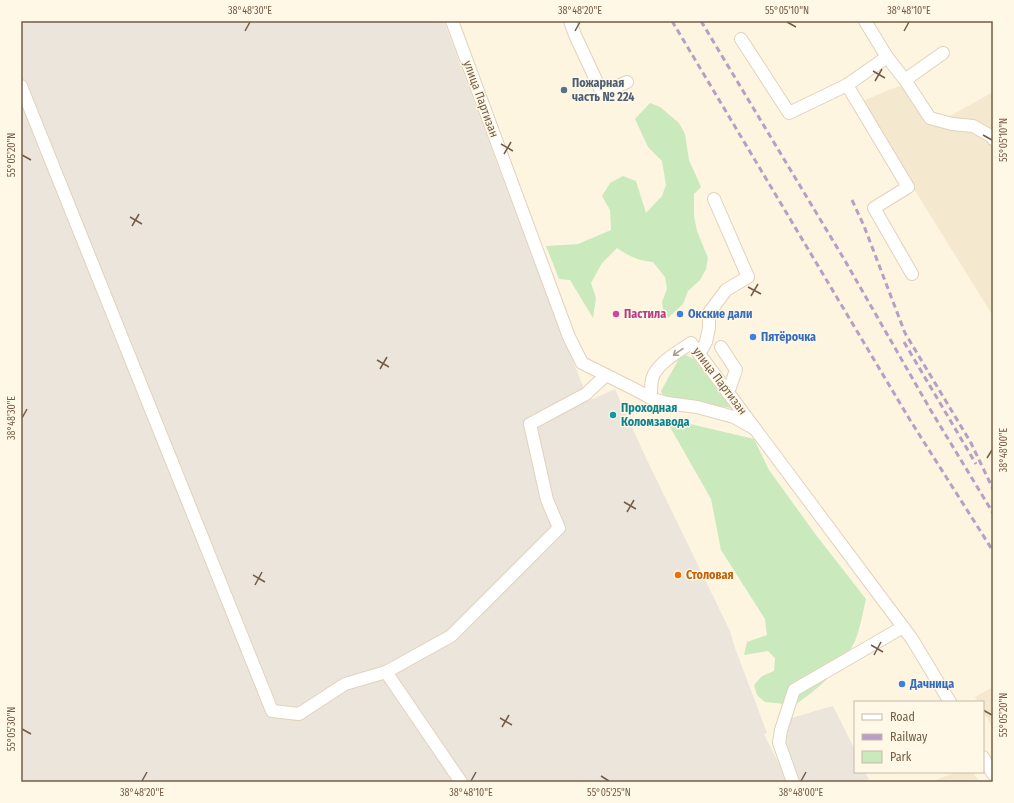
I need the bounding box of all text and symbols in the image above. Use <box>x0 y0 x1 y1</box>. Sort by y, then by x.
text: 38°48'30"E <box>228 5 272 17</box>
text: 38°48'20"E <box>558 5 602 17</box>
text: 55°05'10"N <box>765 5 809 17</box>
text: 38°48'10"E <box>887 5 931 17</box>
street label: улица Партизан <box>461 59 501 139</box>
place label: Пожарная часть № 224 <box>572 76 634 104</box>
marker: Пожарная часть № 224 <box>559 85 569 95</box>
text: 55°05'10"N <box>998 118 1010 162</box>
text: 55°05'20"N <box>6 133 18 177</box>
place label: Пастила <box>624 307 666 321</box>
place label: Окские дали <box>688 307 752 321</box>
marker: Пастила <box>611 309 621 319</box>
marker: Окские дали <box>675 309 685 319</box>
place label: Пятёрочка <box>761 330 816 344</box>
marker: Пятёрочка <box>748 332 758 342</box>
street label: улица Партизан <box>690 344 750 418</box>
one-way arrow <box>672 348 683 356</box>
text: 38°48'30"E <box>6 396 18 440</box>
place label: Проходная Коломзавода <box>621 401 690 429</box>
marker: Проходная Коломзавода <box>608 410 618 420</box>
text: 38°48'00"E <box>998 427 1010 472</box>
place label: Столовая <box>686 568 733 582</box>
marker: Столовая <box>673 570 683 580</box>
place label: Дачница <box>909 677 954 691</box>
marker: Дачница <box>897 679 907 689</box>
text: 55°05'20"N <box>998 693 1010 737</box>
legend <box>854 701 984 773</box>
text: 55°05'30"N <box>6 707 18 751</box>
text: Road <box>890 710 915 724</box>
text: Railway <box>890 730 928 744</box>
text: Park <box>890 750 912 764</box>
text: 38°48'20"E <box>120 787 164 799</box>
text: 38°48'10"E <box>449 787 493 799</box>
text: 55°05'25"N <box>587 787 631 799</box>
text: 38°48'00"E <box>779 787 824 799</box>

